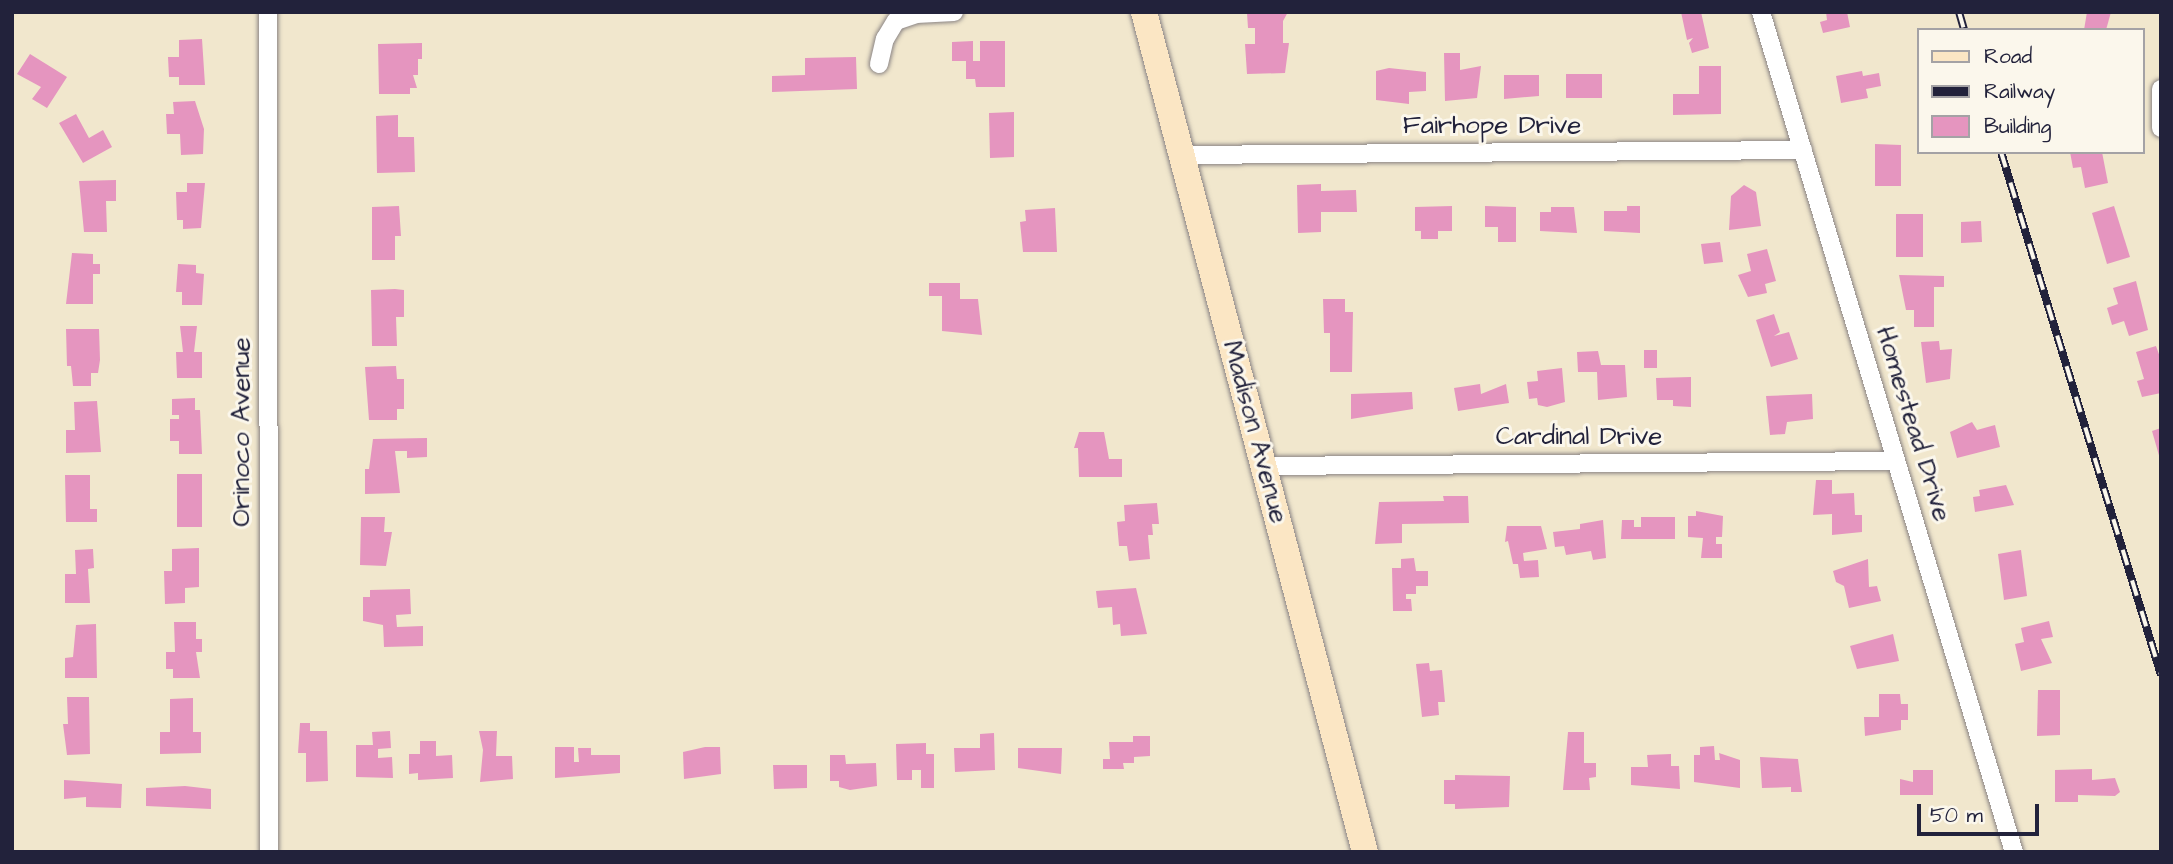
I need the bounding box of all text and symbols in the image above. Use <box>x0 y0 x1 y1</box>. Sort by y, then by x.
legend <box>1918 28 2145 154</box>
text: Road <box>1984 42 2032 71</box>
text: Railway <box>1984 77 2055 106</box>
street label: Fairhope Drive <box>1403 110 1581 142</box>
text: Building <box>1984 112 2051 141</box>
street label: Homestead Drive <box>1869 323 1957 525</box>
street label: Orinoco Avenue <box>226 337 258 527</box>
street label: Madison Avenue <box>1216 337 1294 527</box>
street label: Cardinal Drive <box>1496 421 1662 453</box>
scale bar <box>1921 790 2044 834</box>
text: 50 m <box>1930 801 1983 830</box>

